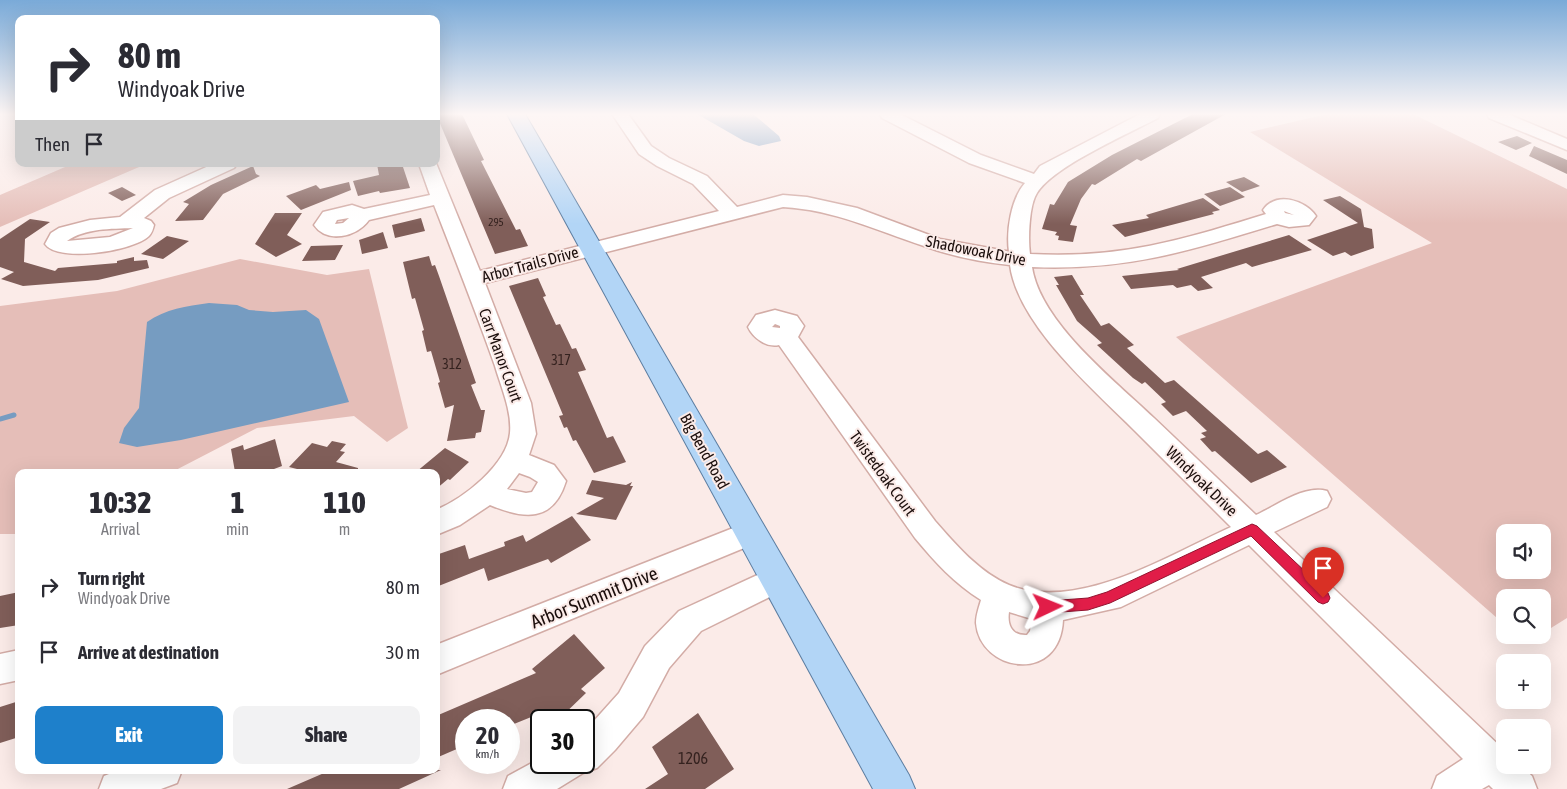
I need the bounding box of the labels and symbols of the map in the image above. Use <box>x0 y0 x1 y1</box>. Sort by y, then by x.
house number: 295 <box>488 216 504 228</box>
street label: Shadowoak Drive <box>924 231 1028 269</box>
street label: Arbor Trails Drive <box>480 242 580 286</box>
street label: Carr Manor Court <box>476 306 526 405</box>
house number: 317 <box>551 352 571 368</box>
house number: 312 <box>442 356 462 372</box>
street label: Big Bend Road <box>676 410 733 492</box>
street label: Twistedoak Court <box>846 427 920 519</box>
street label: Windyoak Drive <box>1162 442 1241 520</box>
pin <box>1302 547 1344 598</box>
street label: Arbor Summit Drive <box>527 562 661 632</box>
position arrow <box>1021 580 1073 632</box>
speed limit sign: 30 <box>530 709 595 774</box>
house number: 1206 <box>678 749 708 767</box>

